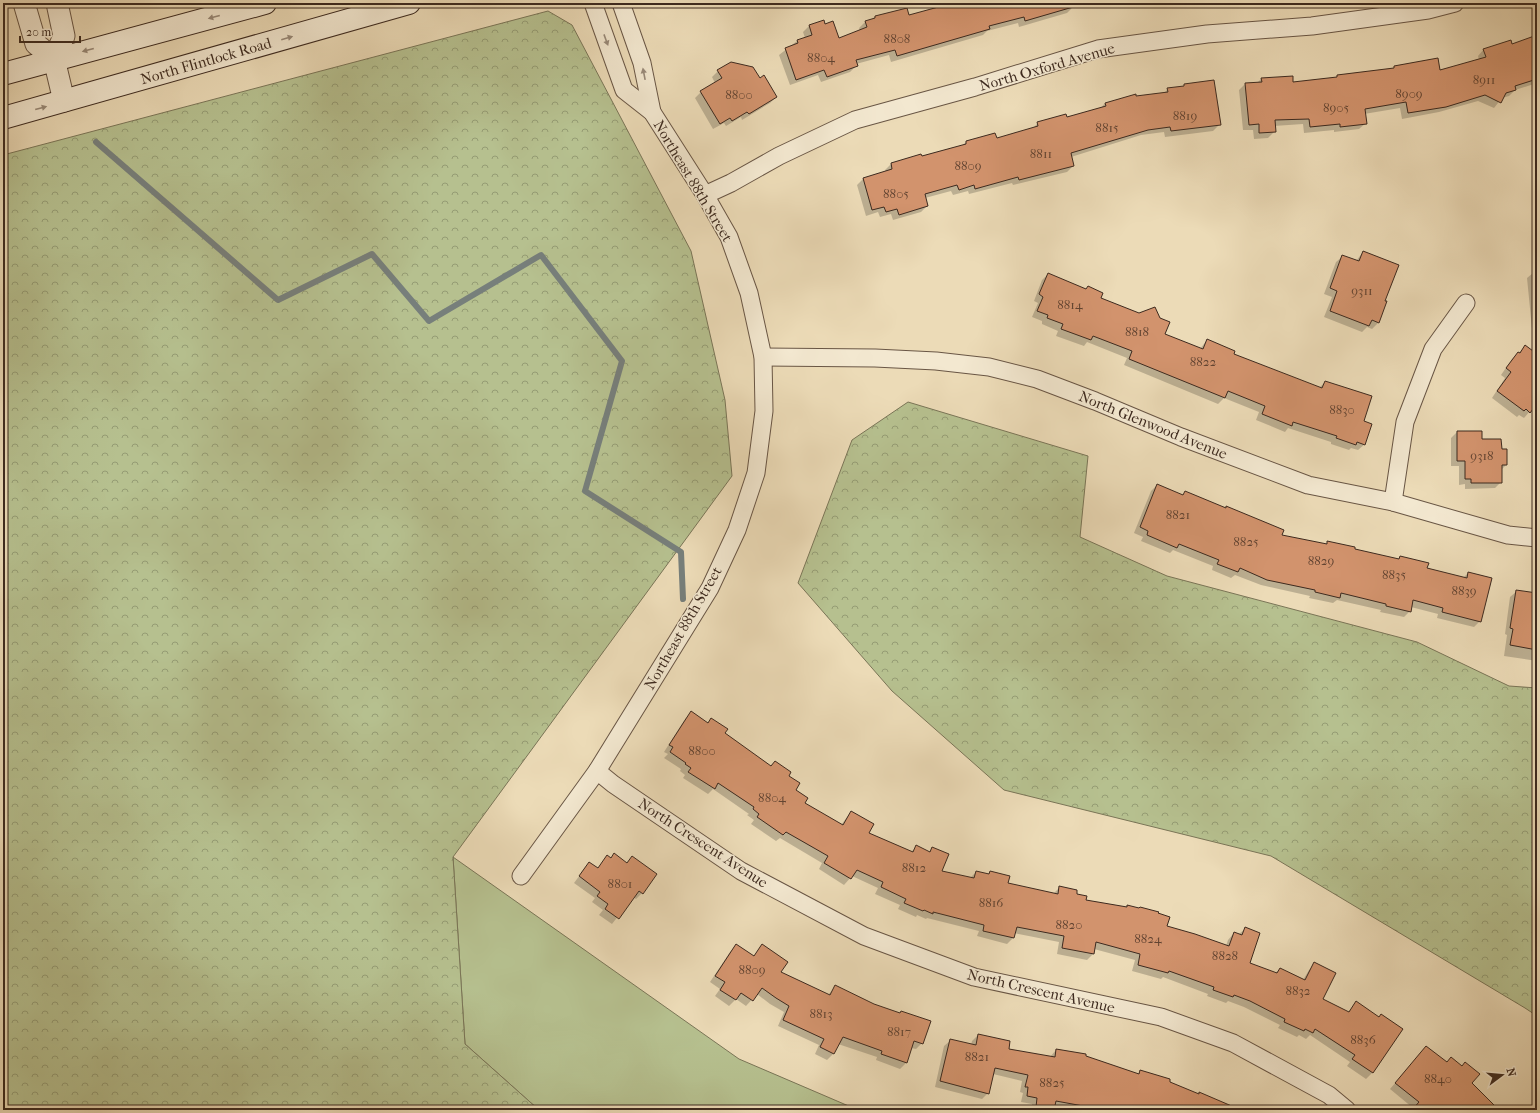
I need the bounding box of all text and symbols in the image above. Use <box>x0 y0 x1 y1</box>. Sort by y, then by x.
one-way arrow <box>207 14 220 20</box>
scale bar <box>20 18 80 44</box>
text: 20 m <box>26 25 51 39</box>
house number: 8808 <box>884 31 910 46</box>
street label: North Flintlock Road <box>138 33 274 88</box>
one-way arrow <box>604 34 610 46</box>
one-way arrow <box>281 35 293 41</box>
street label: North Oxford Avenue <box>977 39 1117 95</box>
one-way arrow <box>82 47 94 53</box>
house number: 8804 <box>807 50 835 65</box>
one-way arrow <box>640 68 646 80</box>
house number: 8911 <box>1473 72 1495 87</box>
house number: 8909 <box>1395 86 1423 101</box>
house number: 8800 <box>725 87 753 102</box>
house number: 8905 <box>1323 100 1349 115</box>
one-way arrow <box>34 104 47 110</box>
house number: 8819 <box>1173 108 1197 123</box>
street label: Northeast 88th Street <box>650 117 737 246</box>
house number: 8815 <box>1095 120 1119 135</box>
house number: 8811 <box>1030 146 1052 161</box>
house number: 8809 <box>954 158 982 173</box>
house number: 8805 <box>883 186 909 201</box>
house number: 9311 <box>1351 283 1373 298</box>
house number: 8814 <box>1057 297 1083 312</box>
house number: 8818 <box>1125 324 1149 339</box>
house number: 8822 <box>1190 354 1217 369</box>
street label: North Glenwood Avenue <box>1076 387 1230 463</box>
house number: 8830 <box>1329 402 1355 417</box>
house number: 9318 <box>1470 448 1494 463</box>
house number: 8821 <box>1166 507 1190 522</box>
house number: 8825 <box>1233 534 1259 549</box>
house number: 8829 <box>1308 553 1334 568</box>
street label: Northeast 88th Street <box>640 563 726 693</box>
house number: 8835 <box>1382 567 1406 582</box>
house number: 8839 <box>1451 583 1477 598</box>
house number: 8800 <box>688 743 716 758</box>
house number: 8804 <box>758 790 786 805</box>
street label: North Crescent Avenue <box>635 794 772 892</box>
house number: 8812 <box>902 860 927 875</box>
house number: 8801 <box>608 876 632 891</box>
house number: 8816 <box>979 895 1004 910</box>
house number: 8820 <box>1056 917 1082 932</box>
house number: 8824 <box>1134 931 1162 946</box>
house number: 8828 <box>1212 948 1238 963</box>
house number: 8809 <box>738 962 766 977</box>
street label: North Crescent Avenue <box>965 965 1117 1017</box>
house number: 8832 <box>1285 983 1311 998</box>
house number: 8813 <box>809 1006 833 1021</box>
house number: 8817 <box>887 1024 911 1039</box>
house number: 8836 <box>1350 1032 1377 1047</box>
house number: 8821 <box>965 1049 989 1064</box>
north arrow <box>1482 1055 1522 1095</box>
text: N <box>1504 1067 1519 1079</box>
house number: 8840 <box>1424 1071 1452 1086</box>
house number: 8825 <box>1039 1075 1065 1090</box>

